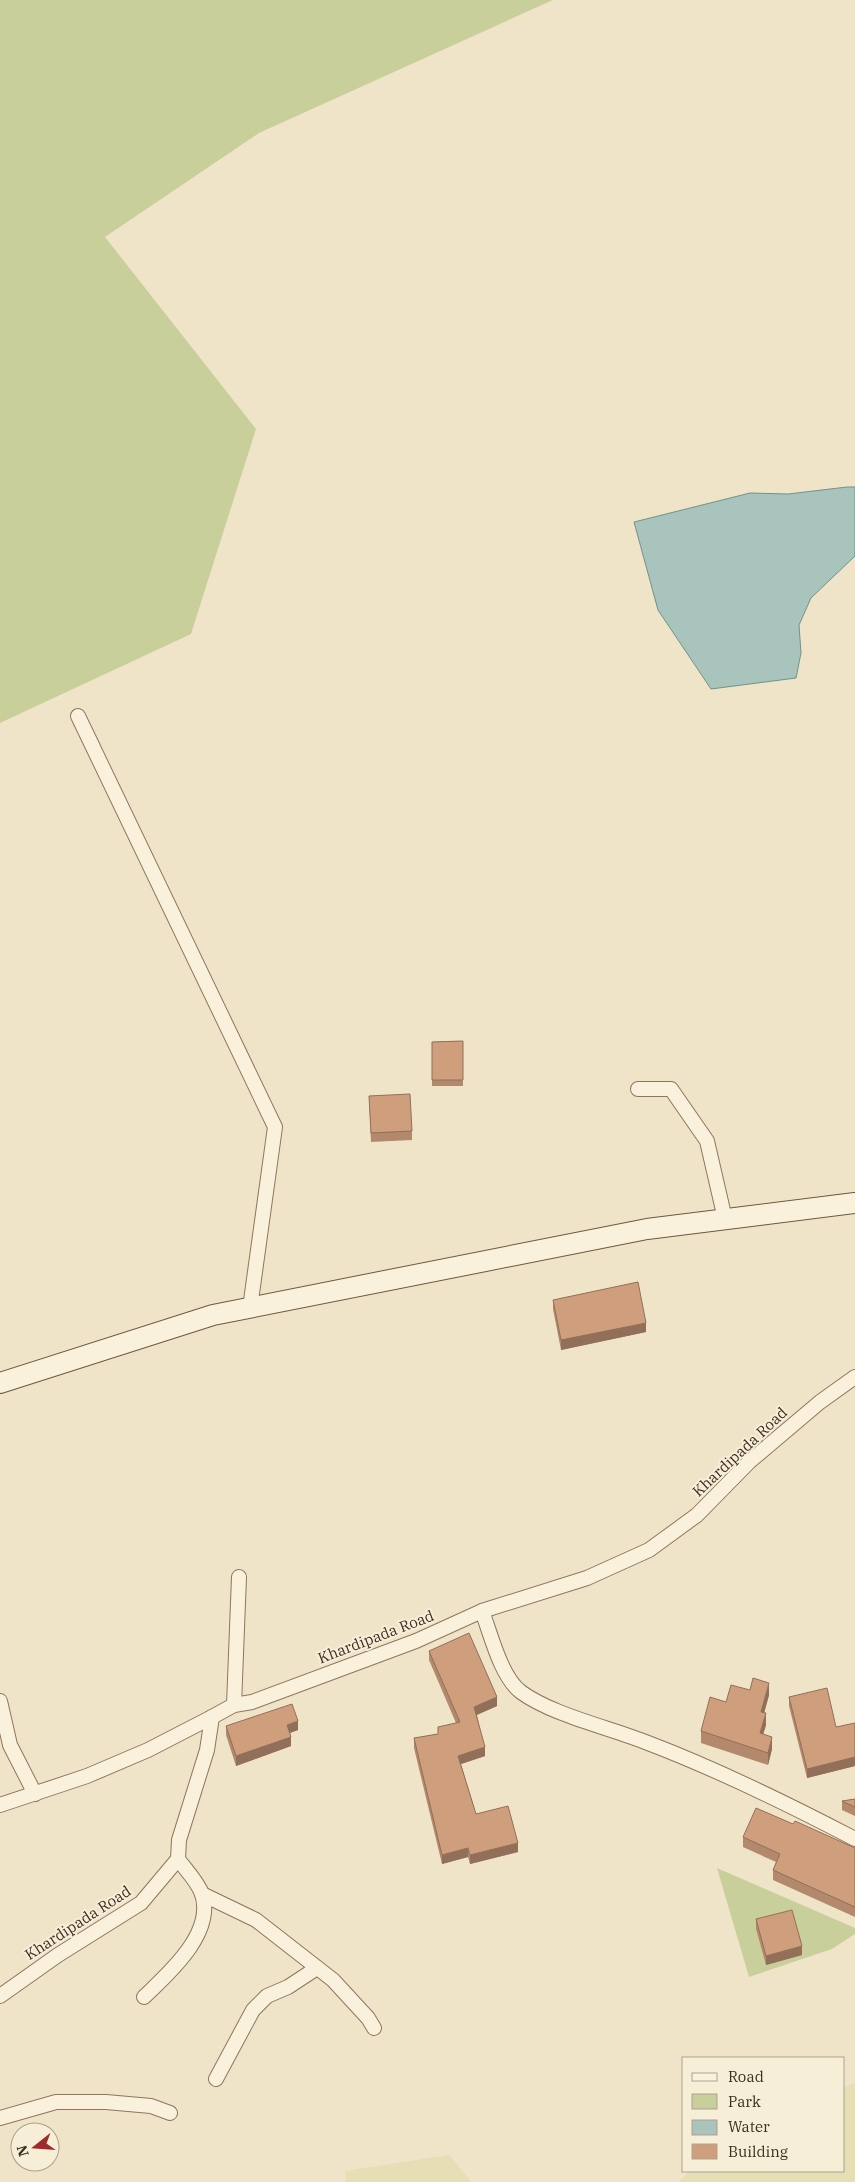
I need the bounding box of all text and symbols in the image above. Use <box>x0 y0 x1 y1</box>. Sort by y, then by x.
street label: Khardipada Road <box>688 1403 791 1500</box>
street label: Khardipada Road <box>315 1606 437 1667</box>
street label: Khardipada Road <box>21 1881 134 1964</box>
legend <box>682 2057 845 2172</box>
text: Road <box>728 2067 764 2086</box>
text: Park <box>728 2092 761 2111</box>
text: Water <box>728 2117 770 2136</box>
north arrow <box>10 2122 60 2172</box>
text: Building <box>728 2142 788 2161</box>
text: N <box>12 2143 33 2159</box>

